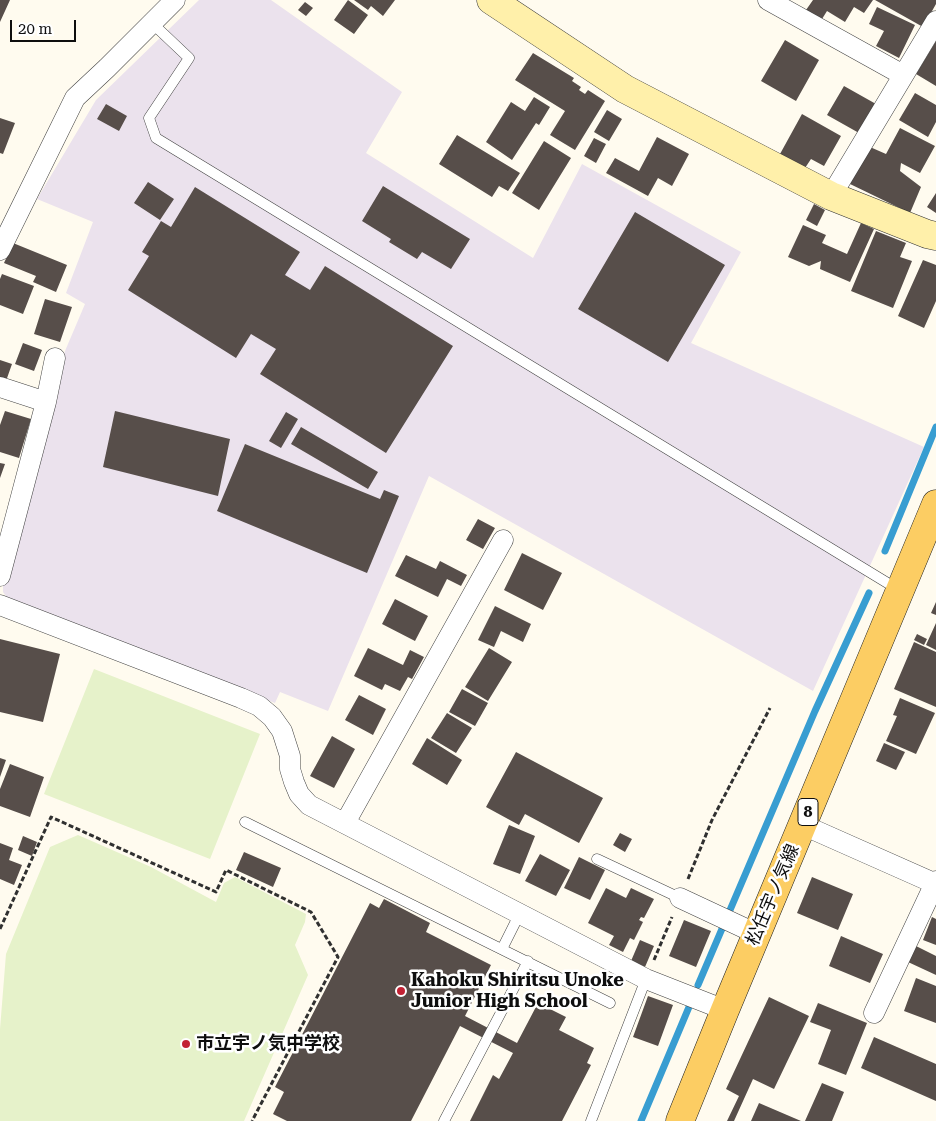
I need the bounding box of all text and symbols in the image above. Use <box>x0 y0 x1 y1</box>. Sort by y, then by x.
scale bar <box>12 10 79 42</box>
text: 20 m <box>18 20 52 38</box>
road number: 8 <box>798 799 818 826</box>
street label: 松任宇ノ気線 <box>742 841 804 949</box>
place label: Kahoku Shiritsu Unoke Junior High School <box>411 970 624 1012</box>
marker: Kahoku Shiritsu Unoke Junior High School <box>395 985 407 997</box>
place label: 市立宇ノ気中学校 <box>196 1033 340 1055</box>
marker: 市立宇ノ気中学校 <box>180 1038 192 1050</box>

